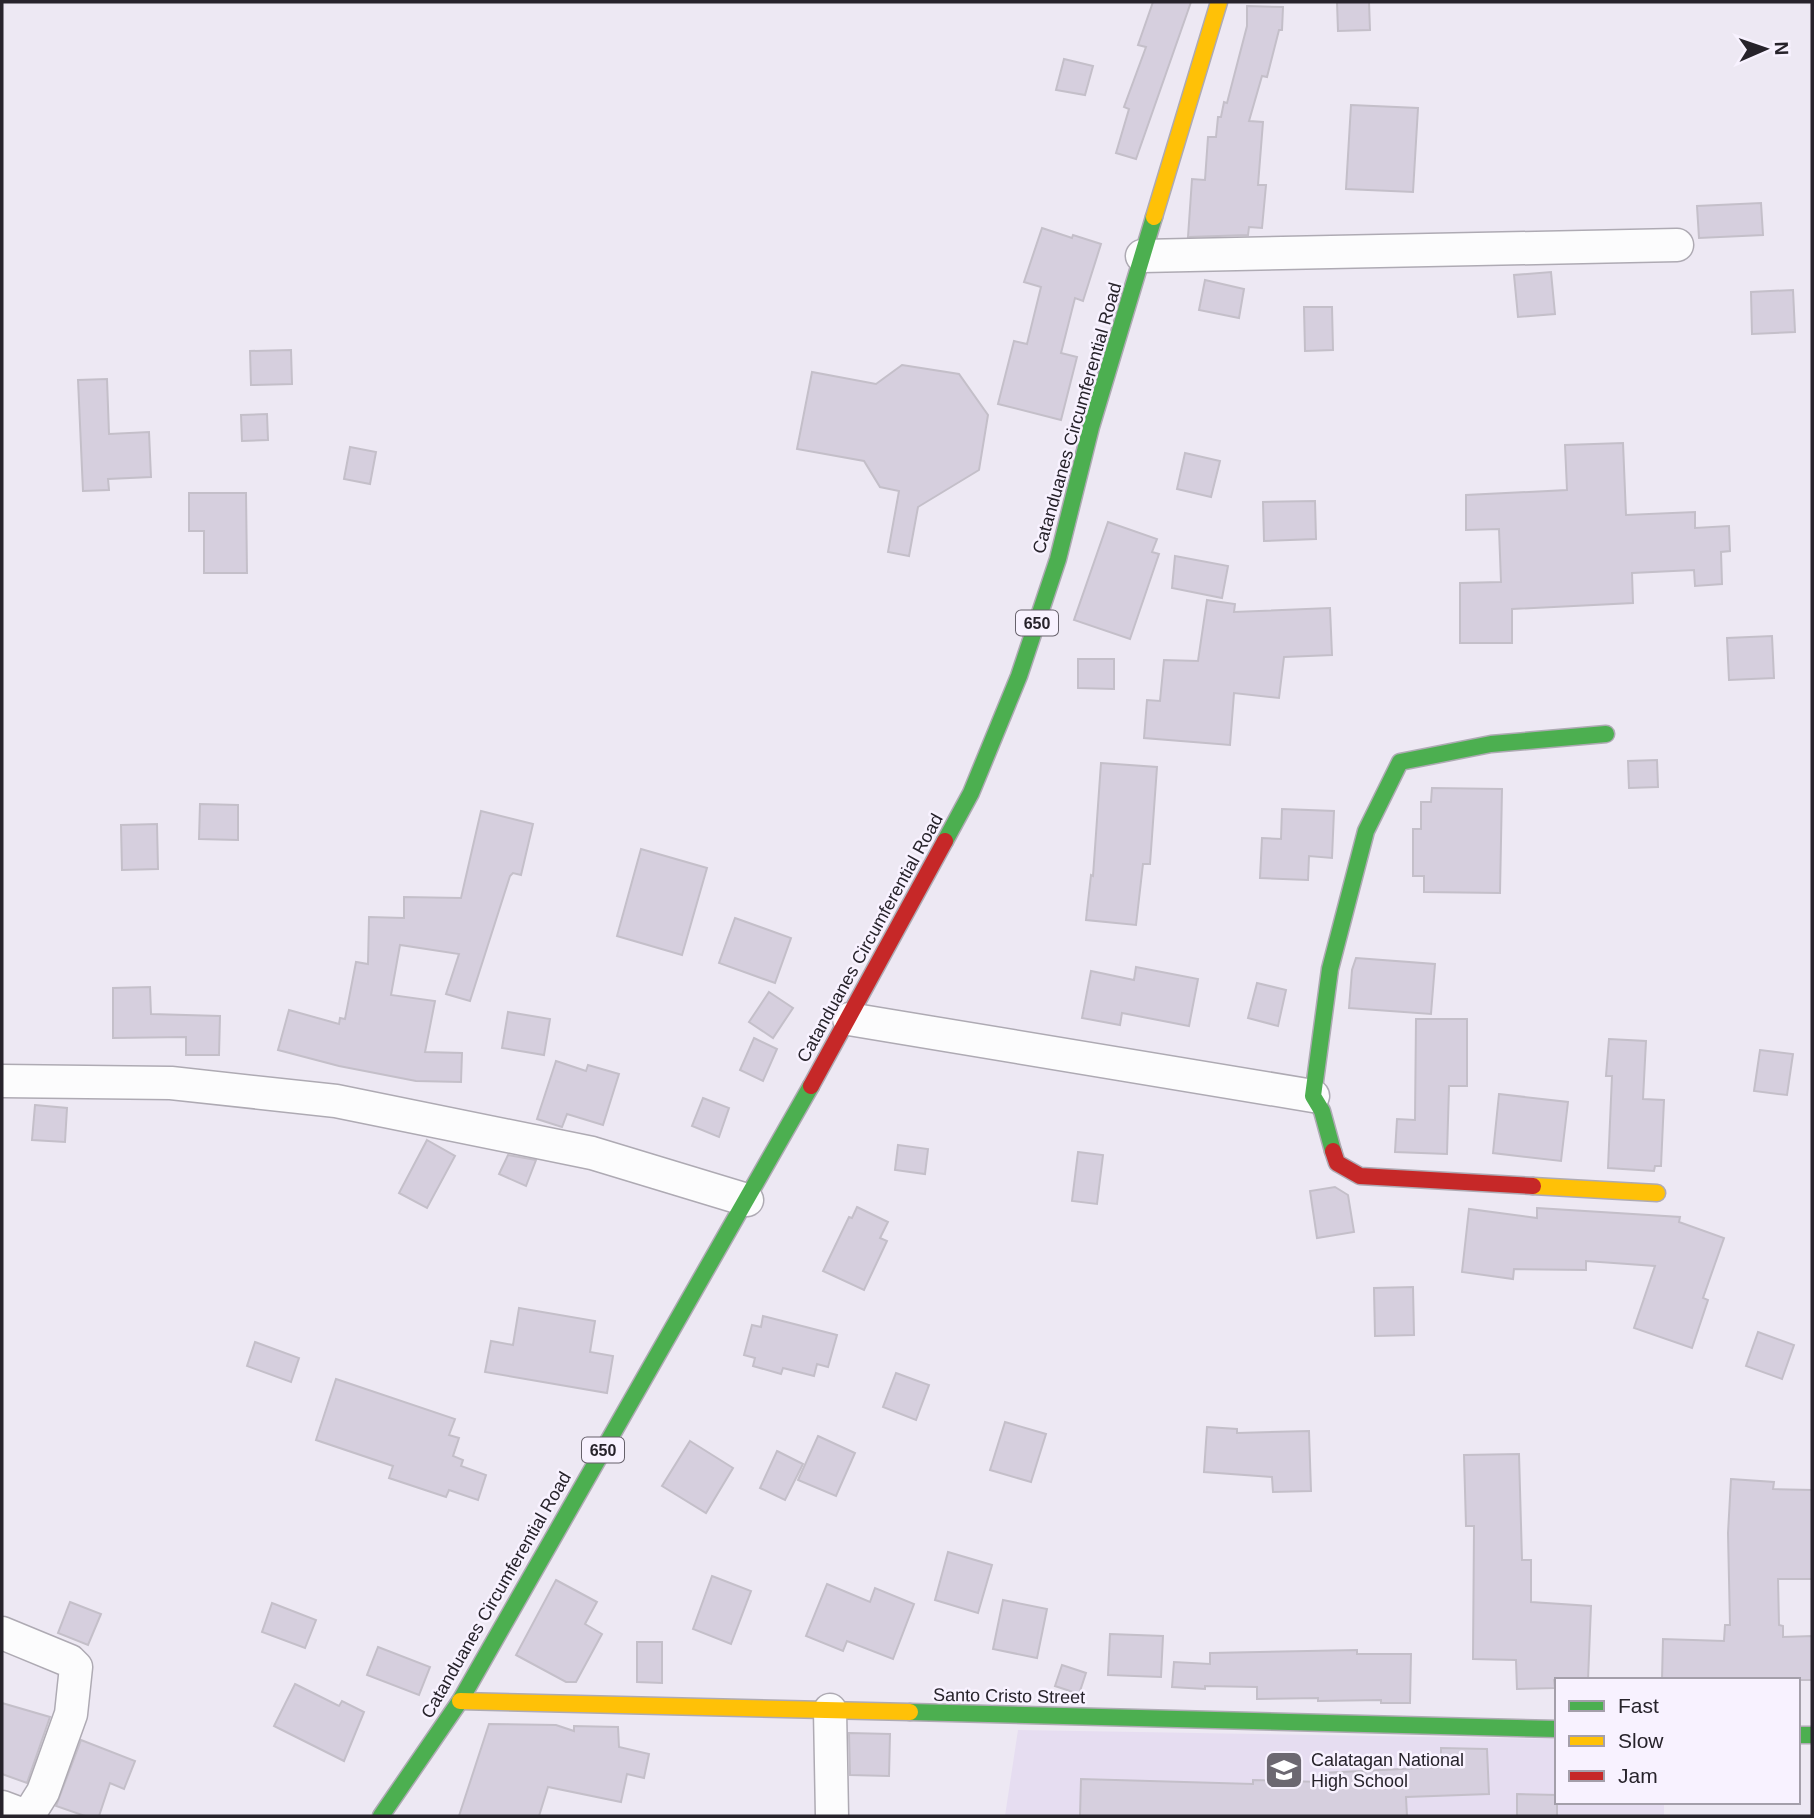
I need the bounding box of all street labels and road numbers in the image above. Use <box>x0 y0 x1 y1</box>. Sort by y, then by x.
street label: Catanduanes Circumferential Road <box>1029 280 1125 556</box>
road number: 650 <box>1016 610 1058 636</box>
street label: Catanduanes Circumferential Road <box>793 810 947 1066</box>
road number: 650 <box>582 1438 624 1462</box>
street label: Catanduanes Circumferential Road <box>417 1468 575 1722</box>
street label: Santo Cristo Street <box>933 1685 1085 1707</box>

